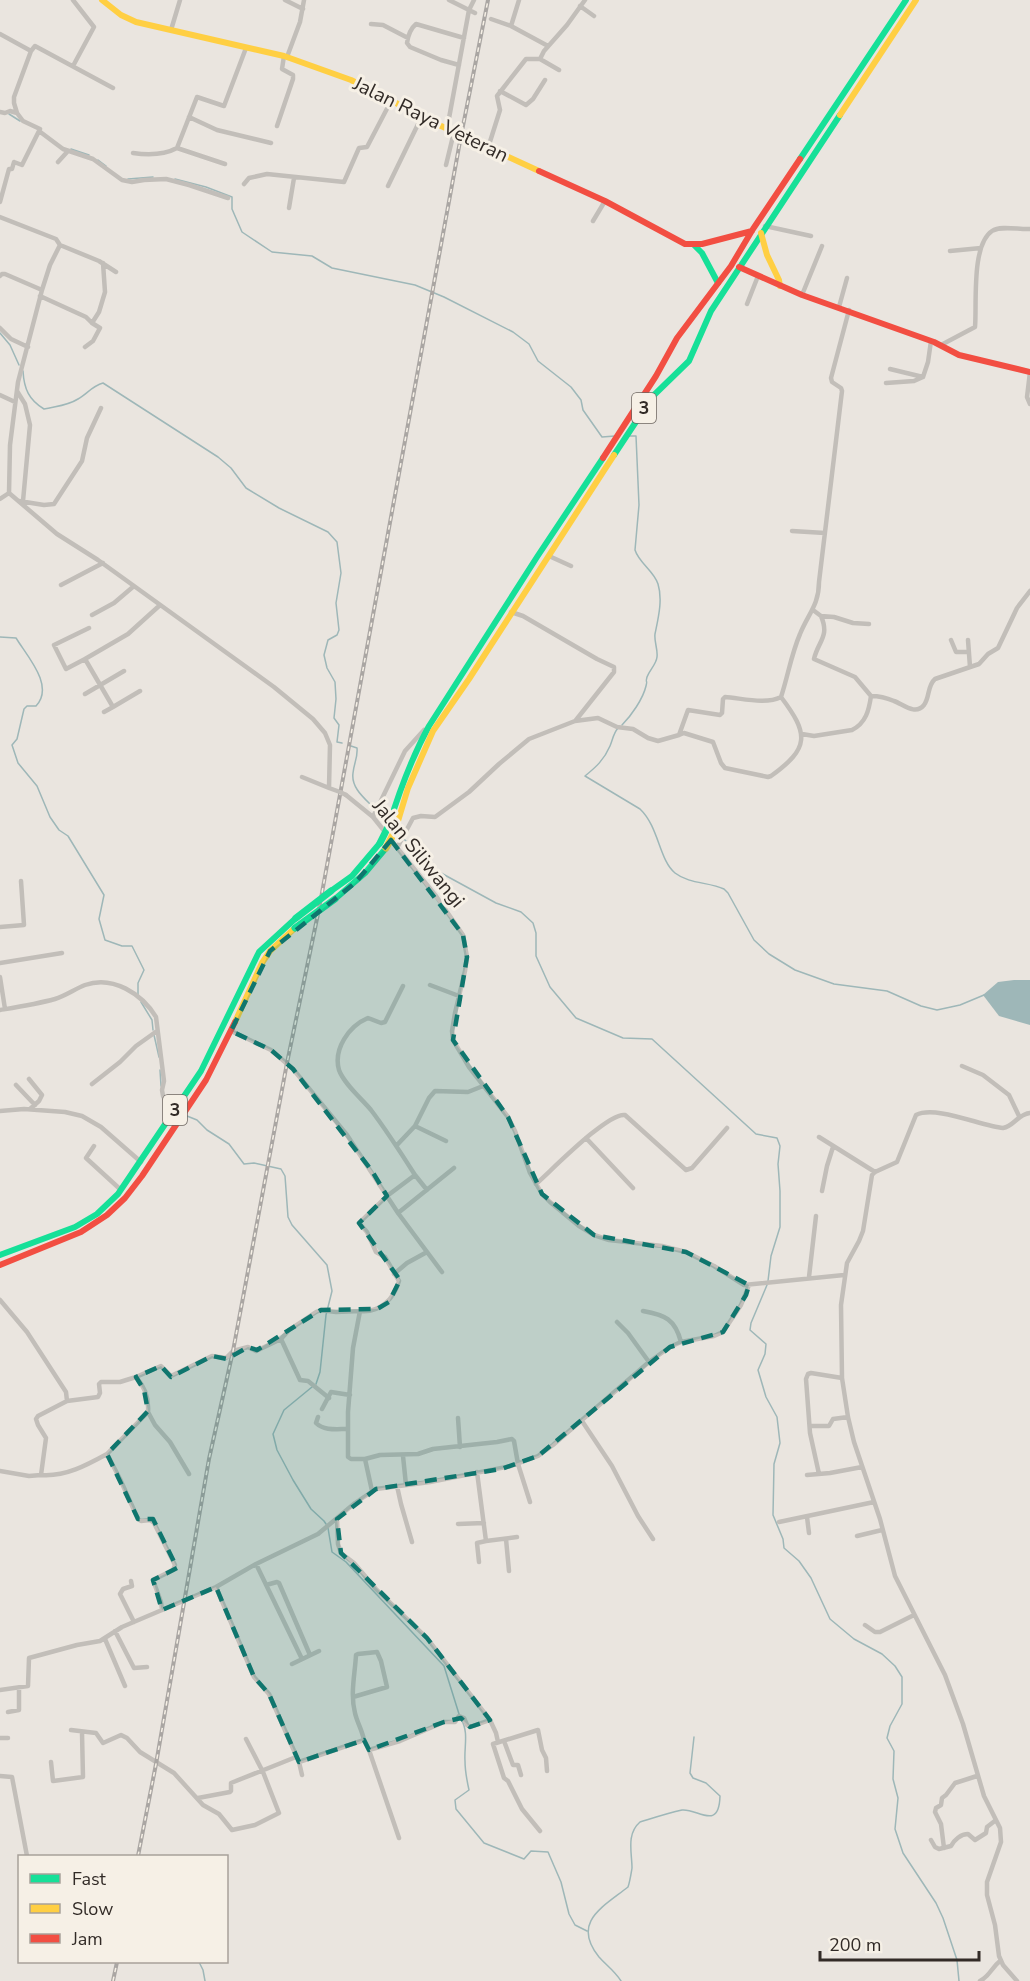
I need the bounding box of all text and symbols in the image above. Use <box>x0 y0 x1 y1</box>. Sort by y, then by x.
street label: Jalan Raya Veteran <box>348 70 513 169</box>
road number: 3 <box>632 393 656 423</box>
street label: Jalan Siliwangi <box>366 793 471 913</box>
road number: 3 <box>163 1095 187 1125</box>
legend <box>18 1855 228 1963</box>
text: Fast <box>72 1867 107 1891</box>
text: Slow <box>72 1897 113 1921</box>
scale bar <box>820 1924 979 1962</box>
text: Jam <box>71 1927 103 1951</box>
text: 200 m <box>829 1933 881 1957</box>

